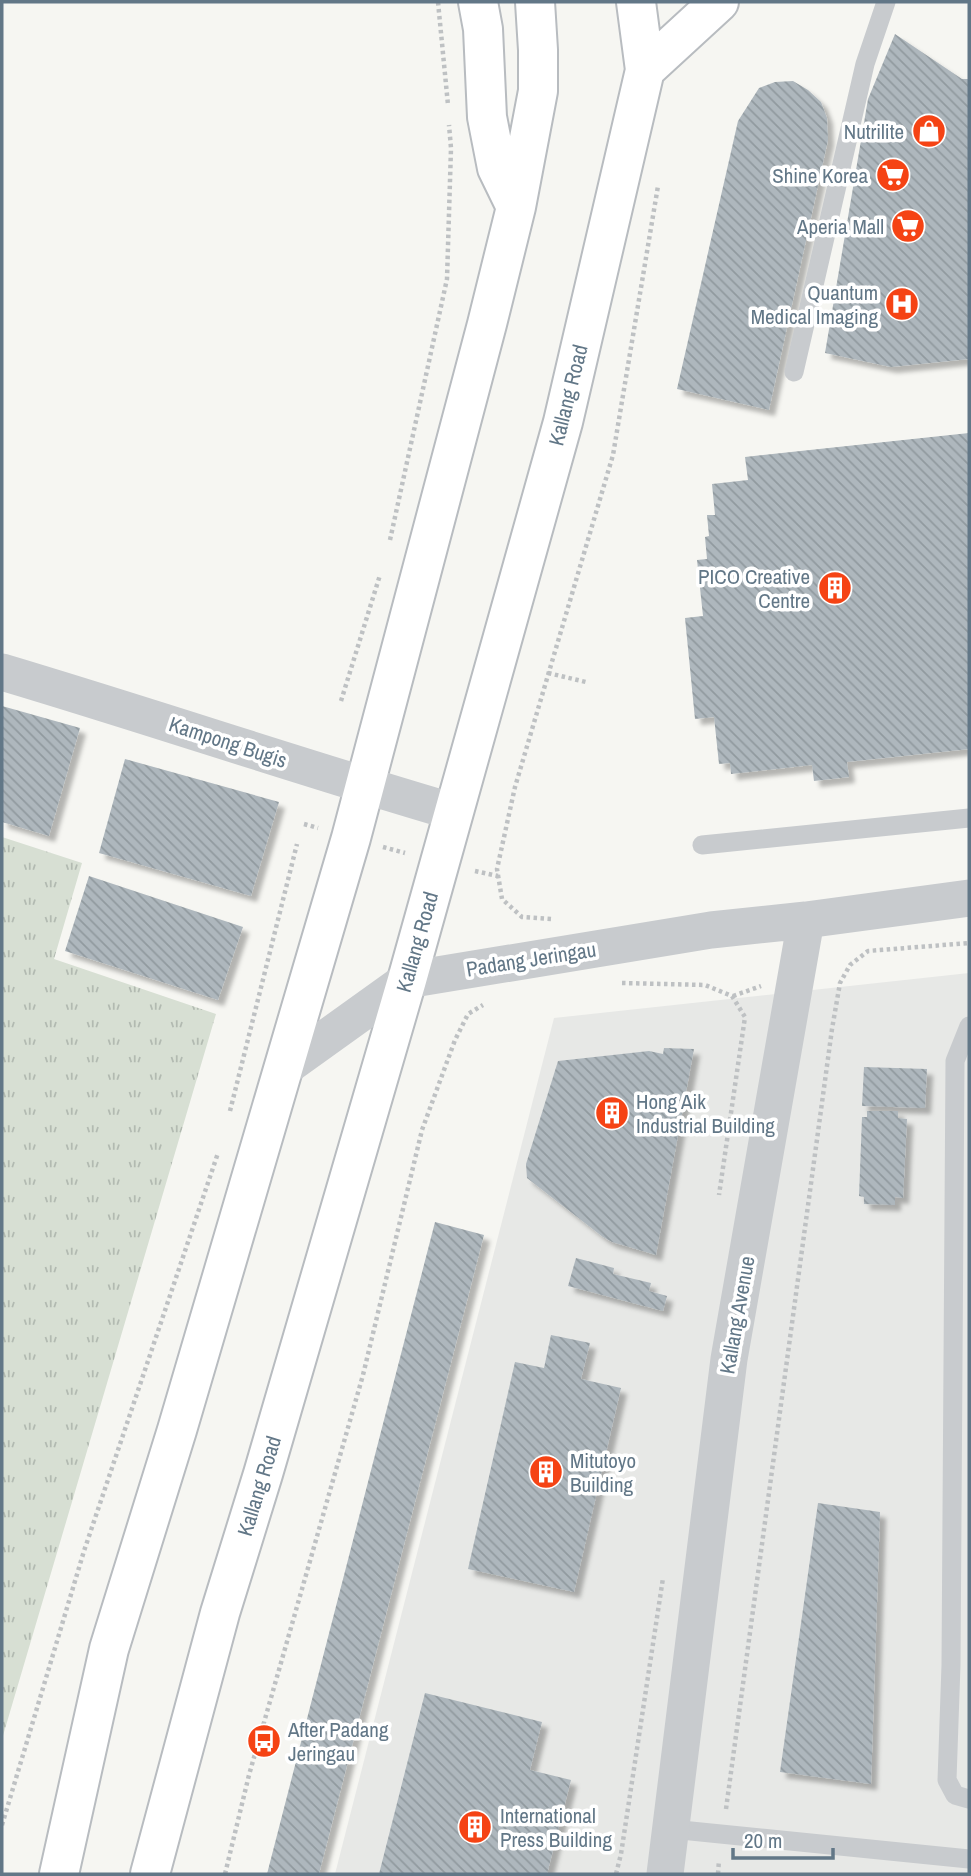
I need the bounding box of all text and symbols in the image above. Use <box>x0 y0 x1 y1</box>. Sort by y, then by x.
shop icon: Nutrilite <box>910 112 948 150</box>
place label: Nutrilite <box>844 117 904 146</box>
supermarket icon: Shine Korea <box>874 156 912 194</box>
place label: Shine Korea <box>772 161 868 190</box>
supermarket icon: Aperia Mall <box>889 207 927 245</box>
place label: Aperia Mall <box>796 212 884 241</box>
place label: Quantum Medical Imaging <box>751 278 878 331</box>
hospital icon: Quantum Medical Imaging <box>883 285 921 323</box>
street label: Kallang Road <box>541 341 595 449</box>
place label: PICO Creative Centre <box>698 562 810 615</box>
building icon: PICO Creative Centre <box>816 569 854 607</box>
street label: Kampong Bugis <box>165 709 291 775</box>
street label: Kallang Road <box>389 888 445 996</box>
street label: Padang Jeringau <box>464 934 598 984</box>
place label: Hong Aik Industrial Building <box>636 1087 775 1140</box>
building icon: Hong Aik Industrial Building <box>593 1094 631 1132</box>
street label: Kallang Avenue <box>712 1254 762 1376</box>
street label: Kallang Road <box>230 1432 288 1540</box>
place label: Mitutoyo Building <box>570 1446 636 1499</box>
building icon: Mitutoyo Building <box>527 1453 565 1491</box>
place label: After Padang Jeringau <box>287 1715 389 1768</box>
bus stop icon: After Padang Jeringau <box>245 1722 283 1760</box>
place label: International Press Building <box>500 1801 612 1854</box>
building icon: International Press Building <box>456 1808 494 1846</box>
scale bar <box>733 1816 833 1860</box>
text: 20 m <box>744 1826 782 1855</box>

